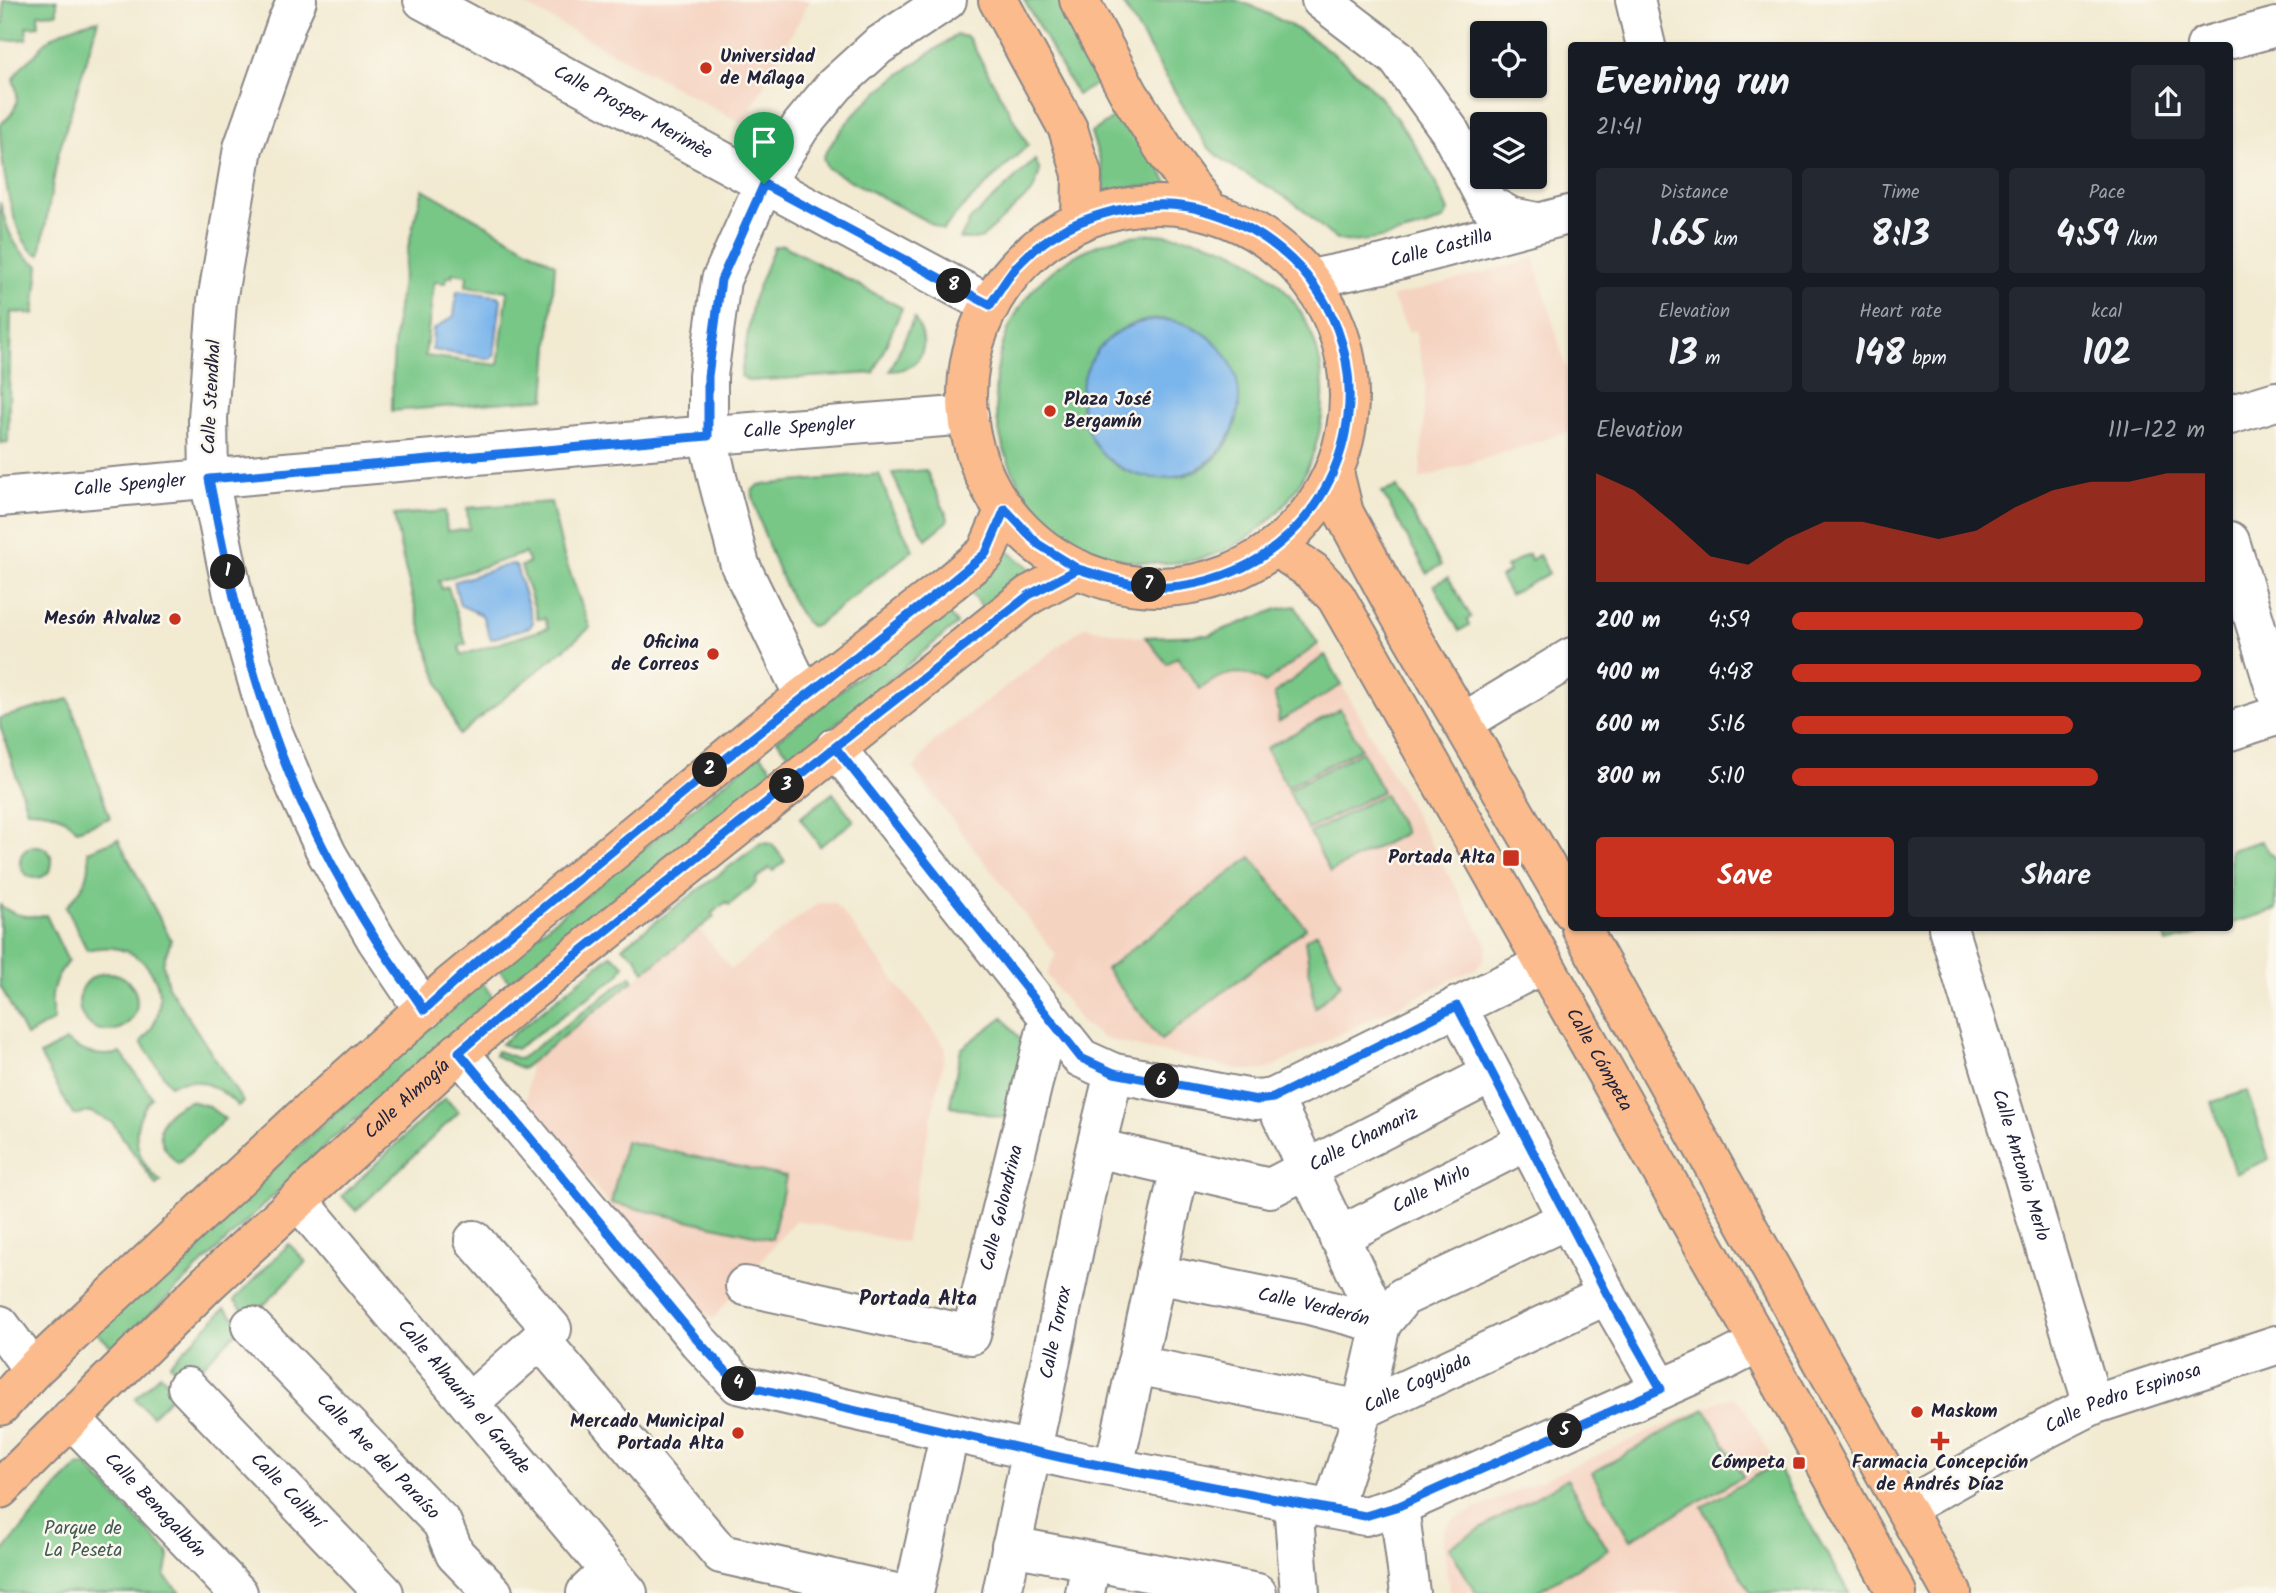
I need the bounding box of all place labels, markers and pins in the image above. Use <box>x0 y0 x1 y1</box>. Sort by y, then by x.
place label: Universidad de Málaga <box>720 42 816 94</box>
marker: Universidad de Málaga <box>698 60 714 76</box>
pin <box>734 112 794 184</box>
pin: 8 <box>936 268 972 304</box>
place label: Plaza José Bergamín <box>1064 385 1152 437</box>
marker: Plaza José Bergamín <box>1042 403 1058 419</box>
pin: 1 <box>210 554 246 590</box>
pin: 7 <box>1132 568 1166 602</box>
place label: Mesón Alvaluz <box>44 604 161 634</box>
marker: Mesón Alvaluz <box>167 611 183 627</box>
place label: Oficina de Correos <box>611 628 699 680</box>
marker: Oficina de Correos <box>705 646 721 662</box>
pin: 2 <box>692 752 728 788</box>
pin: 3 <box>770 768 804 804</box>
place label: Portada Alta <box>1388 843 1495 873</box>
marker: Portada Alta <box>1501 848 1521 868</box>
pin: 6 <box>1144 1064 1180 1098</box>
pin: 4 <box>722 1366 756 1402</box>
place label: Maskom <box>1931 1397 1998 1427</box>
marker: Maskom <box>1909 1404 1925 1420</box>
place label: Mercado Municipal Portada Alta <box>570 1407 725 1459</box>
pin: 5 <box>1548 1414 1582 1448</box>
marker: Mercado Municipal Portada Alta <box>730 1425 746 1441</box>
marker: Farmacia Concepción de Andrés Díaz <box>1932 1433 1948 1449</box>
place label: Cómpeta <box>1711 1448 1785 1478</box>
place label: Farmacia Concepción de Andrés Díaz <box>1852 1448 2028 1500</box>
marker: Cómpeta <box>1791 1455 1807 1471</box>

